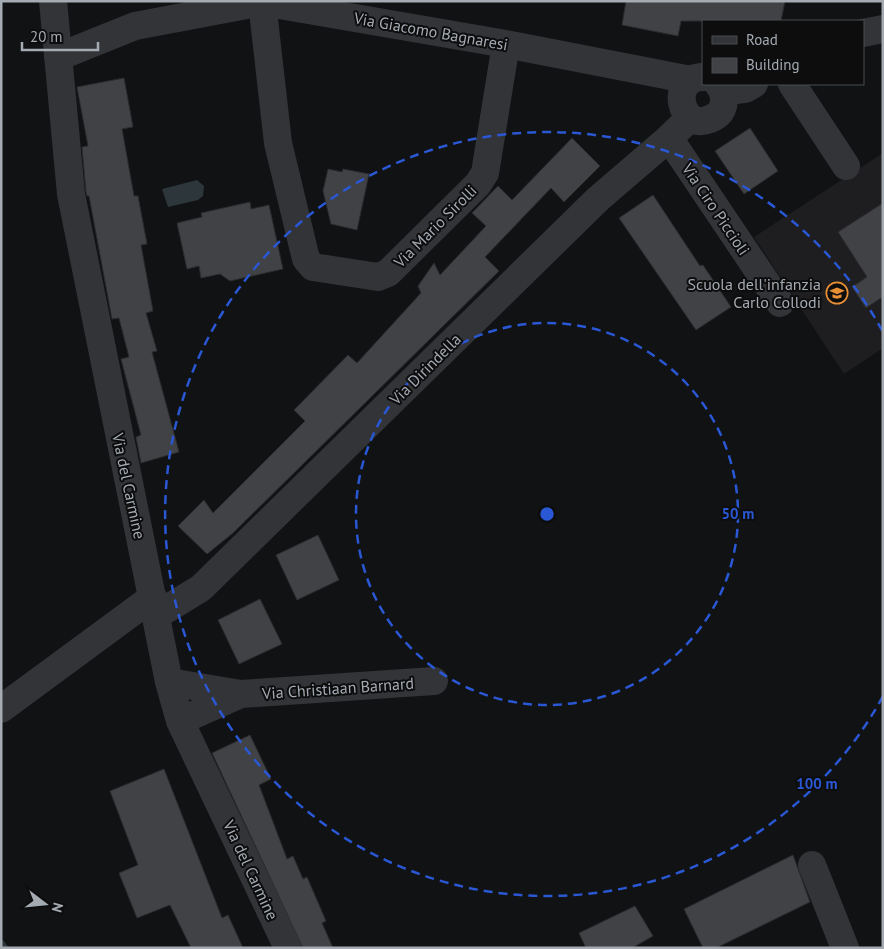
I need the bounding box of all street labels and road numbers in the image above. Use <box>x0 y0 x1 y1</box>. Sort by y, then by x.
street label: Via Giacomo Bagnaresi <box>351 7 510 54</box>
street label: Via Ciro Piccioli <box>677 158 754 259</box>
street label: Via Mario Sirolli <box>389 180 481 272</box>
street label: Via Dirindella <box>384 329 465 410</box>
street label: Via del Carmine <box>108 430 150 541</box>
street label: Via Christiaan Barnard <box>260 673 415 703</box>
street label: Via del Carmine <box>219 816 283 923</box>

